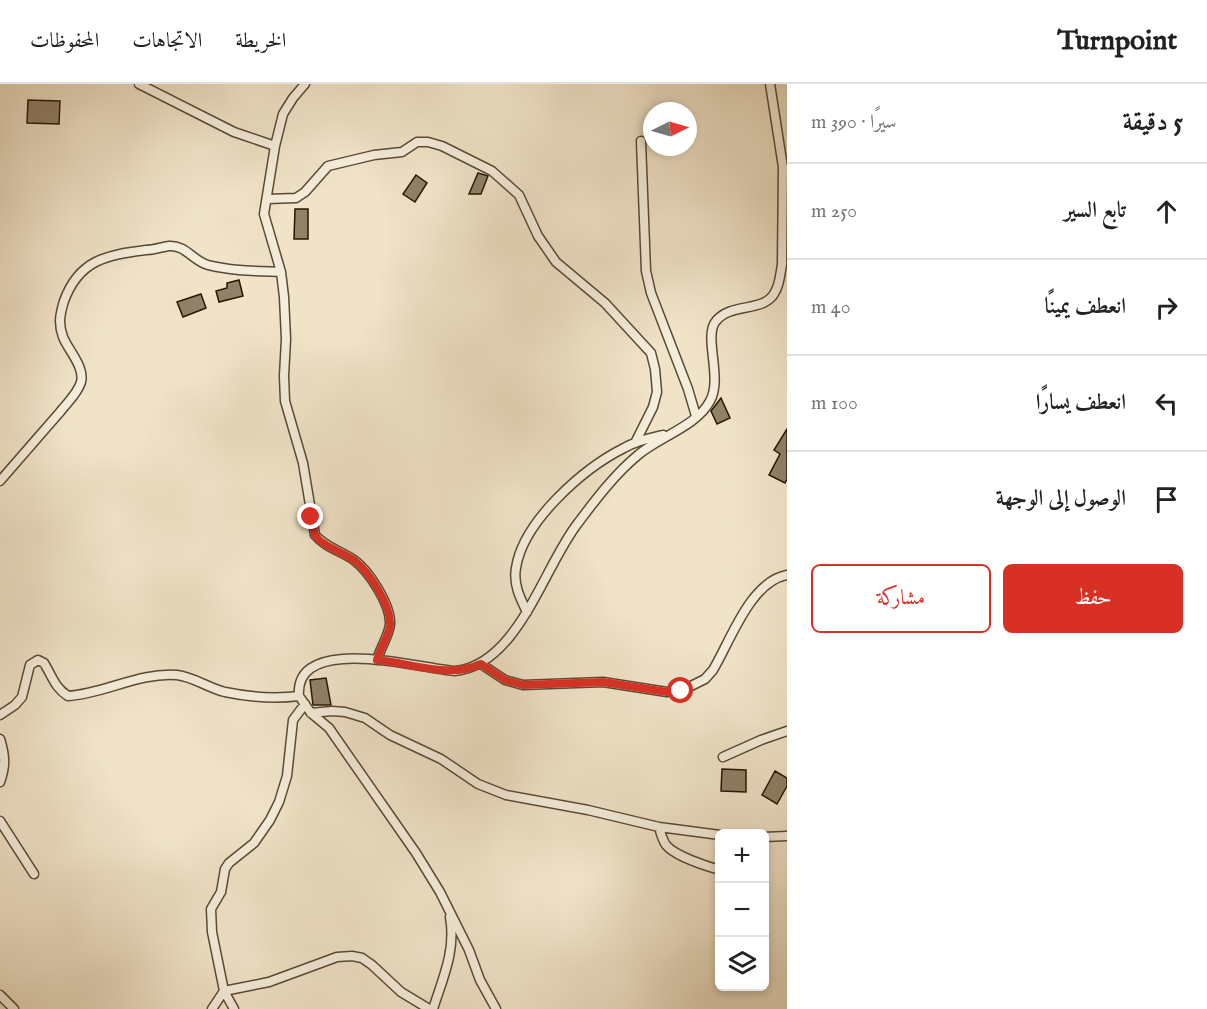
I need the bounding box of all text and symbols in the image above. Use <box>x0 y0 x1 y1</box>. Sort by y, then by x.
text: Turnpoint <box>1057 24 1177 59</box>
text: المحفوظات <box>30 28 99 55</box>
text: الاتجاهات <box>132 28 202 55</box>
text: الخريطة <box>235 28 286 55</box>
north arrow <box>643 102 697 156</box>
text: 5 دقيقة <box>1123 106 1183 139</box>
text: سيرًا · 390 m <box>811 110 897 135</box>
icon: ahead <box>1150 195 1183 228</box>
text: تابع السير <box>1064 197 1126 225</box>
text: 250 m <box>811 199 857 224</box>
icon: right <box>1150 291 1183 324</box>
text: انعطف يمينًا <box>1045 293 1126 321</box>
text: 40 m <box>811 295 850 320</box>
icon: left <box>1150 387 1183 420</box>
text: انعطف يسارًا <box>1036 389 1126 417</box>
text: 100 m <box>811 391 858 416</box>
icon: arrive <box>1150 483 1183 516</box>
text: الوصول إلى الوجهة <box>996 485 1126 513</box>
route end <box>297 503 323 529</box>
button: مشاركة <box>811 564 991 633</box>
button: حفظ <box>1003 564 1183 633</box>
route start <box>667 677 693 703</box>
map controls <box>715 829 769 991</box>
button: + <box>715 829 769 883</box>
button: − <box>715 883 769 937</box>
button: layers <box>715 937 769 991</box>

